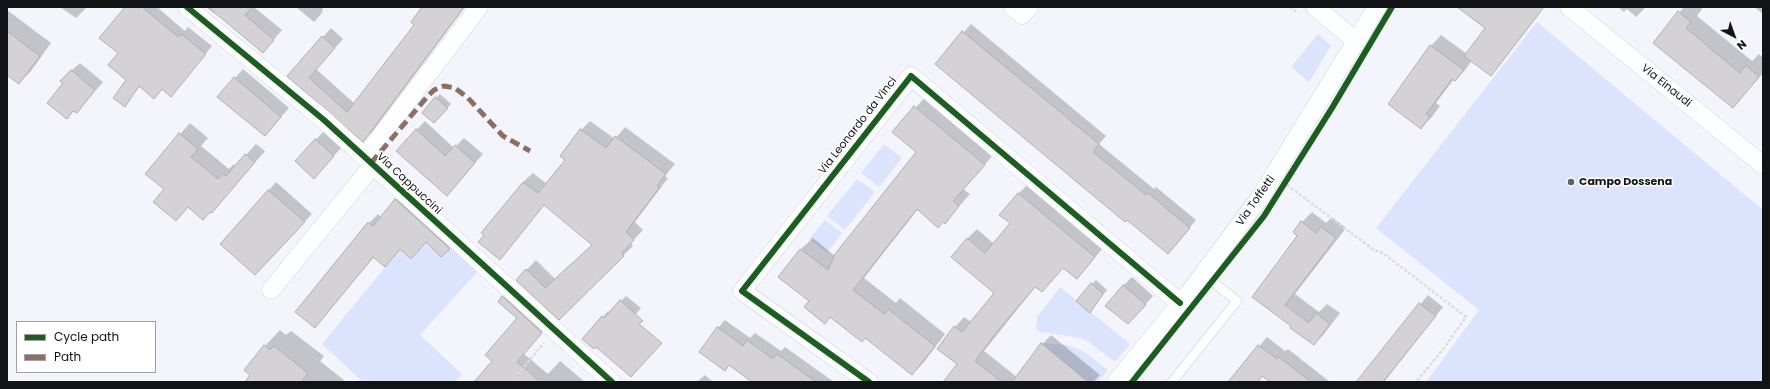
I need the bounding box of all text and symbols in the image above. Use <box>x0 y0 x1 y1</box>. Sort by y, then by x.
north arrow <box>1714 16 1754 56</box>
text: N <box>1733 36 1750 54</box>
street label: Via Einaudi <box>1638 62 1694 110</box>
street label: Via Leonardo da Vinci <box>816 75 900 177</box>
street label: Via Cappuccini <box>374 150 444 218</box>
street label: Via Toffetti <box>1234 173 1278 229</box>
place label: Campo Dossena <box>1579 175 1672 189</box>
marker: Campo Dossena <box>1566 177 1576 187</box>
legend <box>16 321 156 373</box>
text: Cycle path <box>54 328 119 345</box>
text: Path <box>54 348 81 365</box>

